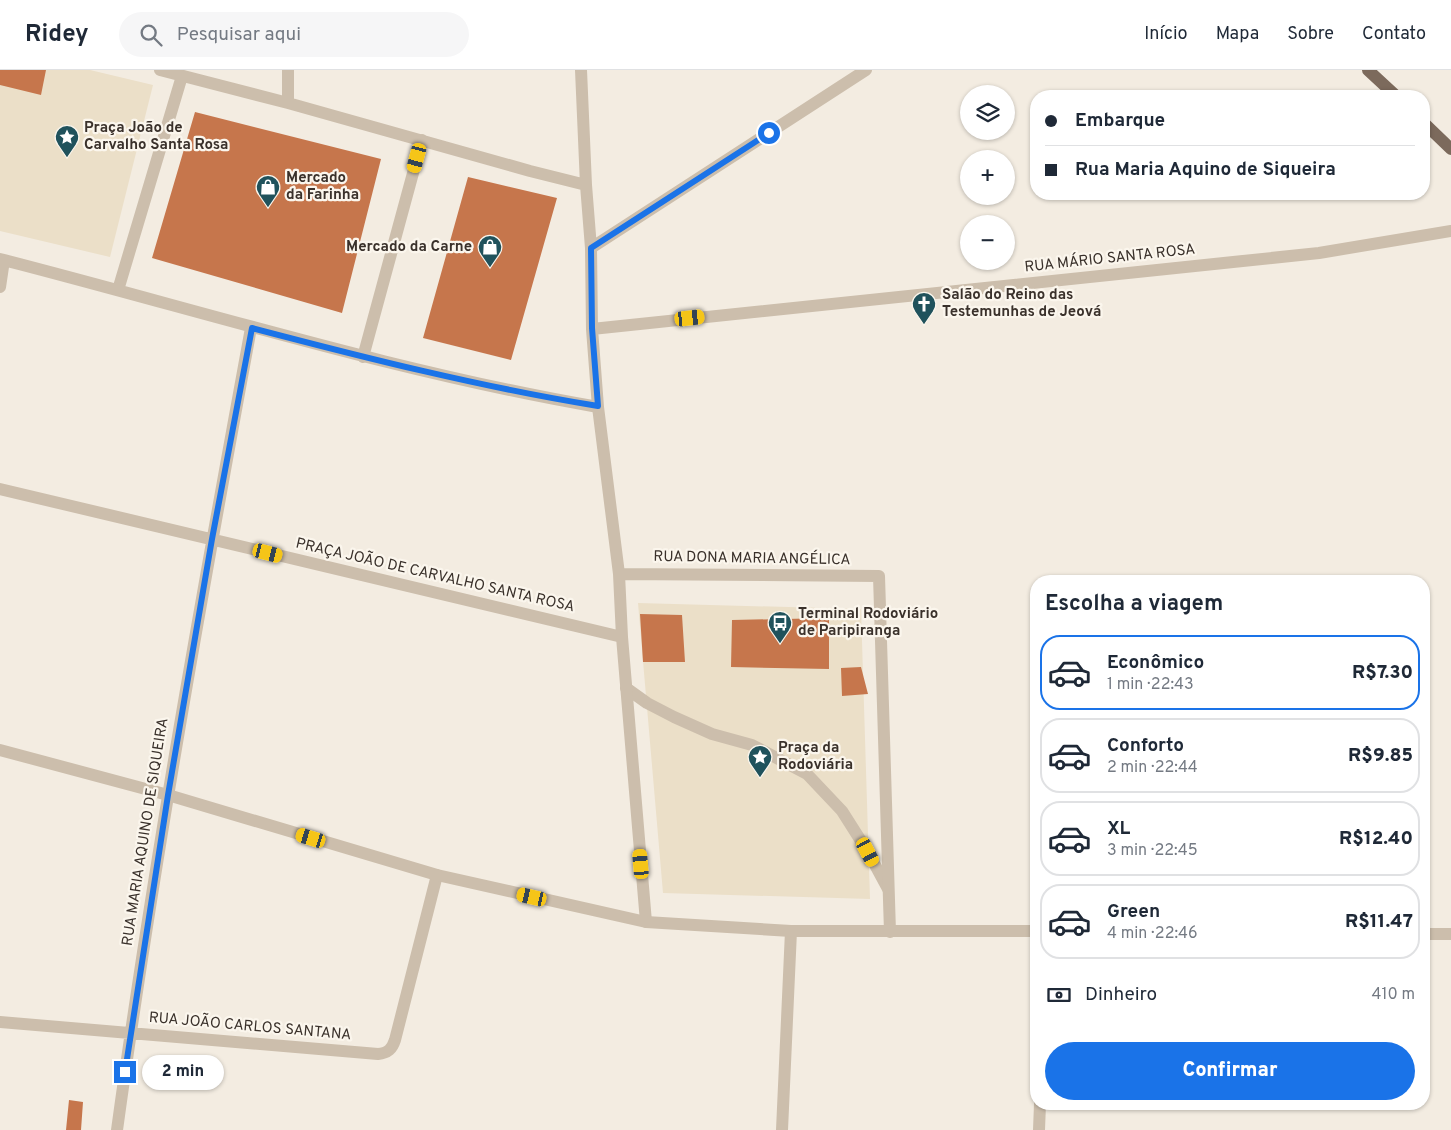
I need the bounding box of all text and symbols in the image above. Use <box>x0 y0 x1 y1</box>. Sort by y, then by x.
search box <box>119 12 469 57</box>
text: Ridey <box>25 20 89 50</box>
icon: search <box>137 21 165 49</box>
text: Pesquisar aqui <box>177 23 301 47</box>
text: Início <box>1144 23 1188 46</box>
text: Mapa <box>1216 23 1259 46</box>
text: Sobre <box>1287 23 1334 46</box>
text: Contato <box>1362 23 1426 46</box>
map controls <box>960 85 1015 270</box>
button: layers <box>960 85 1015 140</box>
text: Embarque <box>1075 109 1165 133</box>
place label: Praça João de Carvalho Santa Rosa <box>84 119 228 155</box>
route start <box>758 122 780 144</box>
place icon: Praça João de Carvalho Santa Rosa <box>54 124 80 158</box>
car <box>405 142 428 174</box>
button: + <box>960 150 1015 205</box>
text: Rua Maria Aquino de Siqueira <box>1075 158 1336 182</box>
place label: Mercado da Farinha <box>286 169 359 205</box>
shop icon: Mercado da Farinha <box>255 174 281 208</box>
button: − <box>960 215 1015 270</box>
shop icon: Mercado da Carne <box>477 234 503 268</box>
place label: Mercado da Carne <box>346 238 472 257</box>
street label: RUA MÁRIO SANTA ROSA <box>1024 240 1196 277</box>
place label: Salão do Reino das Testemunhas de Jeová <box>942 286 1101 322</box>
church icon: Salão do Reino das Testemunhas de Jeová <box>911 291 937 325</box>
car <box>674 309 705 327</box>
street label: PRAÇA JOÃO DE CARVALHO SANTA ROSA <box>294 534 577 617</box>
car <box>251 542 284 564</box>
street label: RUA DONA MARIA ANGÉLICA <box>653 547 851 570</box>
text: Escolha a viagem <box>1045 591 1223 618</box>
place label: Terminal Rodoviário de Paripiranga <box>798 605 938 641</box>
bus stop icon: Terminal Rodoviário de Paripiranga <box>767 610 793 644</box>
icon: car <box>1047 650 1092 695</box>
text: Econômico <box>1107 651 1204 675</box>
text: R$7.30 <box>1352 661 1413 685</box>
text: 1 min · 22:43 <box>1107 675 1194 695</box>
street label: RUA MARIA AQUINO DE SIQUEIRA <box>119 717 173 947</box>
icon: car <box>1047 733 1092 778</box>
text: Conforto <box>1107 734 1184 758</box>
place label: Praça da Rodoviária <box>778 739 853 775</box>
place icon: Praça da Rodoviária <box>747 744 773 778</box>
text: R$9.85 <box>1348 744 1413 768</box>
text: 2 min · 22:44 <box>1107 758 1198 778</box>
icon: car <box>1047 816 1092 861</box>
text: XL <box>1107 817 1130 841</box>
car <box>294 826 327 850</box>
text: R$12.40 <box>1339 827 1413 851</box>
car <box>854 835 881 869</box>
text: 3 min · 22:45 <box>1107 841 1198 861</box>
car <box>632 848 649 880</box>
car <box>515 886 548 908</box>
icon: car <box>1047 899 1092 944</box>
text: Green <box>1107 900 1160 924</box>
text: R$11.47 <box>1345 910 1413 934</box>
text: 4 min · 22:46 <box>1107 924 1198 944</box>
icon: cash <box>1045 981 1073 1009</box>
text: Dinheiro <box>1085 983 1157 1007</box>
text: 410 m <box>1372 985 1415 1005</box>
street label: RUA JOÃO CARLOS SANTANA <box>148 1008 352 1045</box>
button: Confirmar <box>1045 1042 1415 1100</box>
callout: 2 min <box>142 1054 225 1090</box>
route end <box>114 1061 136 1083</box>
text: 2 min <box>162 1062 204 1082</box>

